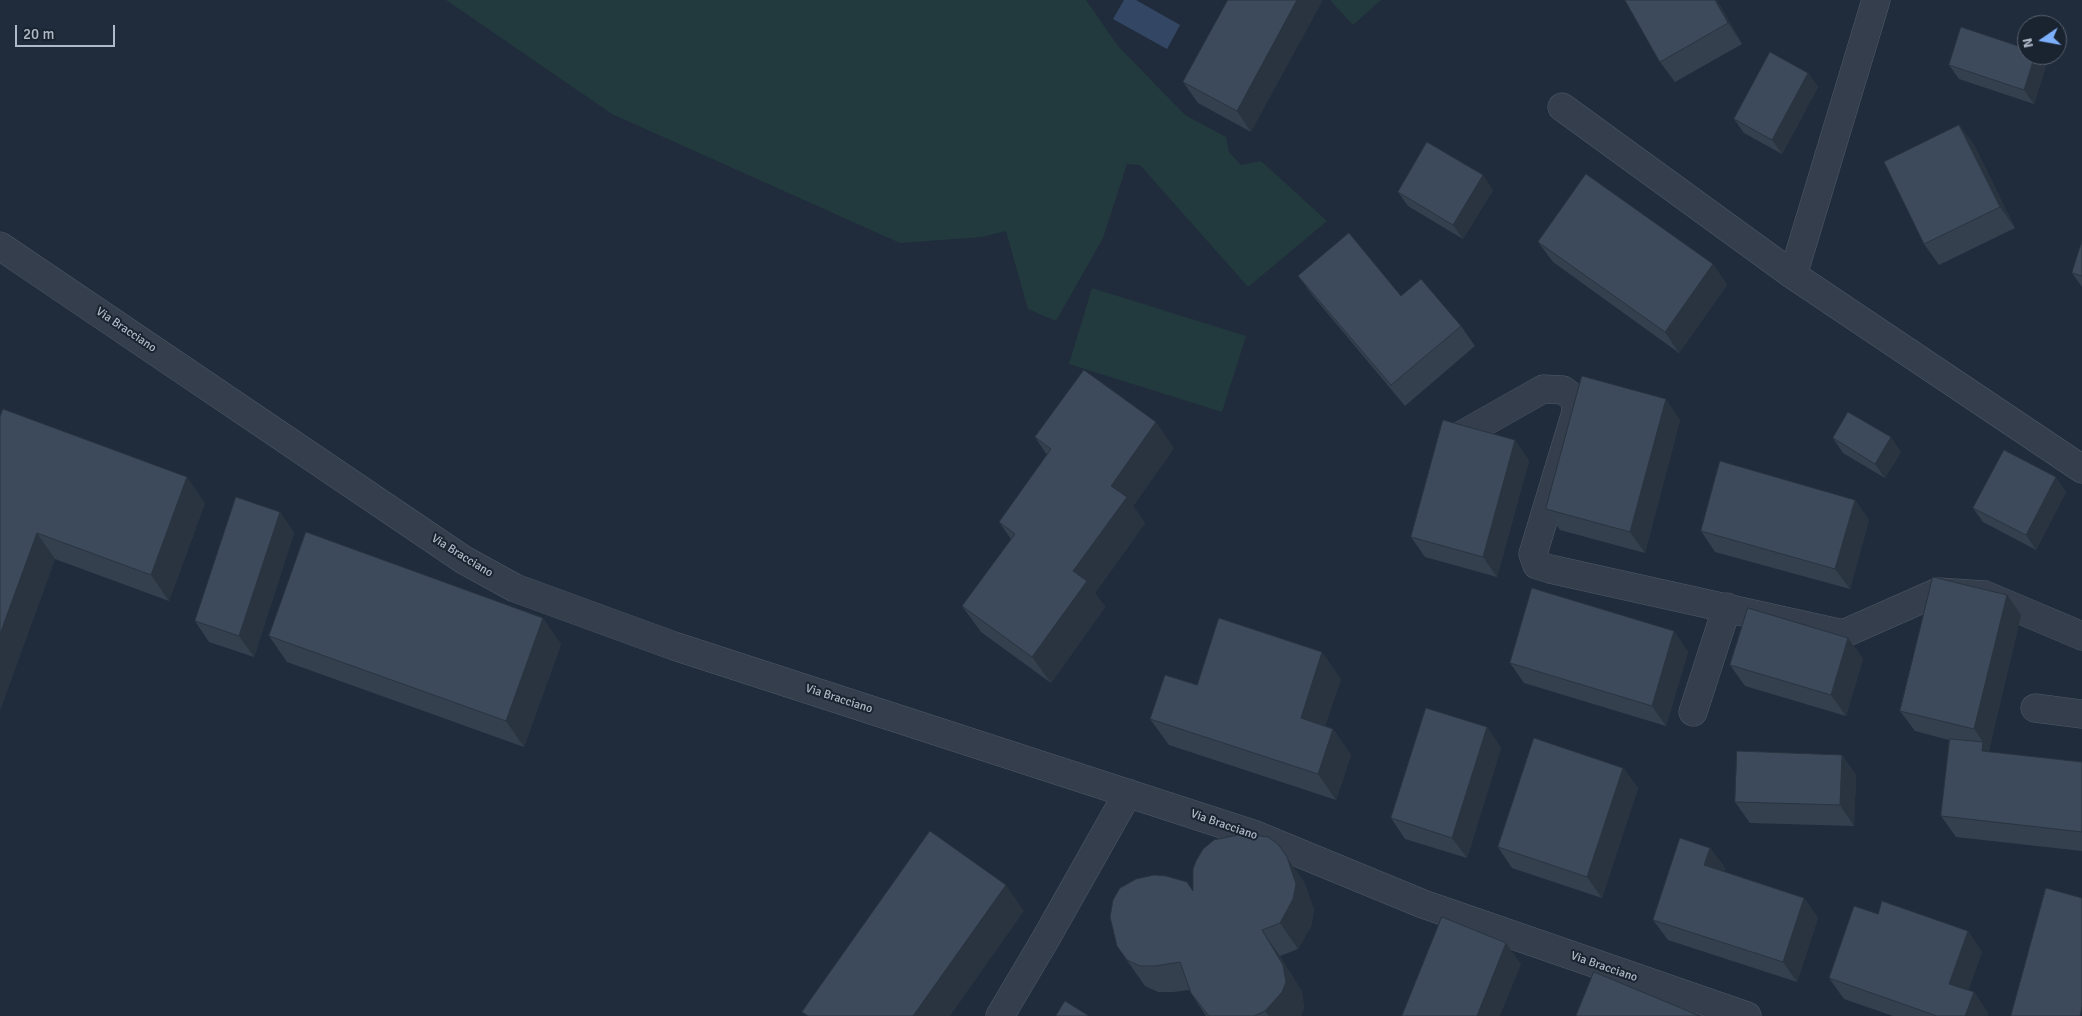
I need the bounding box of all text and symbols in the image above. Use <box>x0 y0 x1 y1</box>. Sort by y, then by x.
scale bar <box>18 15 118 47</box>
north arrow <box>2017 15 2067 65</box>
text: 20 m <box>23 25 54 43</box>
text: N <box>2018 36 2037 50</box>
street label: Via Bracciano <box>93 305 159 355</box>
street label: Via Bracciano <box>429 531 495 581</box>
street label: Via Bracciano <box>804 681 874 717</box>
street label: Via Bracciano <box>1189 807 1259 843</box>
street label: Via Bracciano <box>1569 949 1639 985</box>

